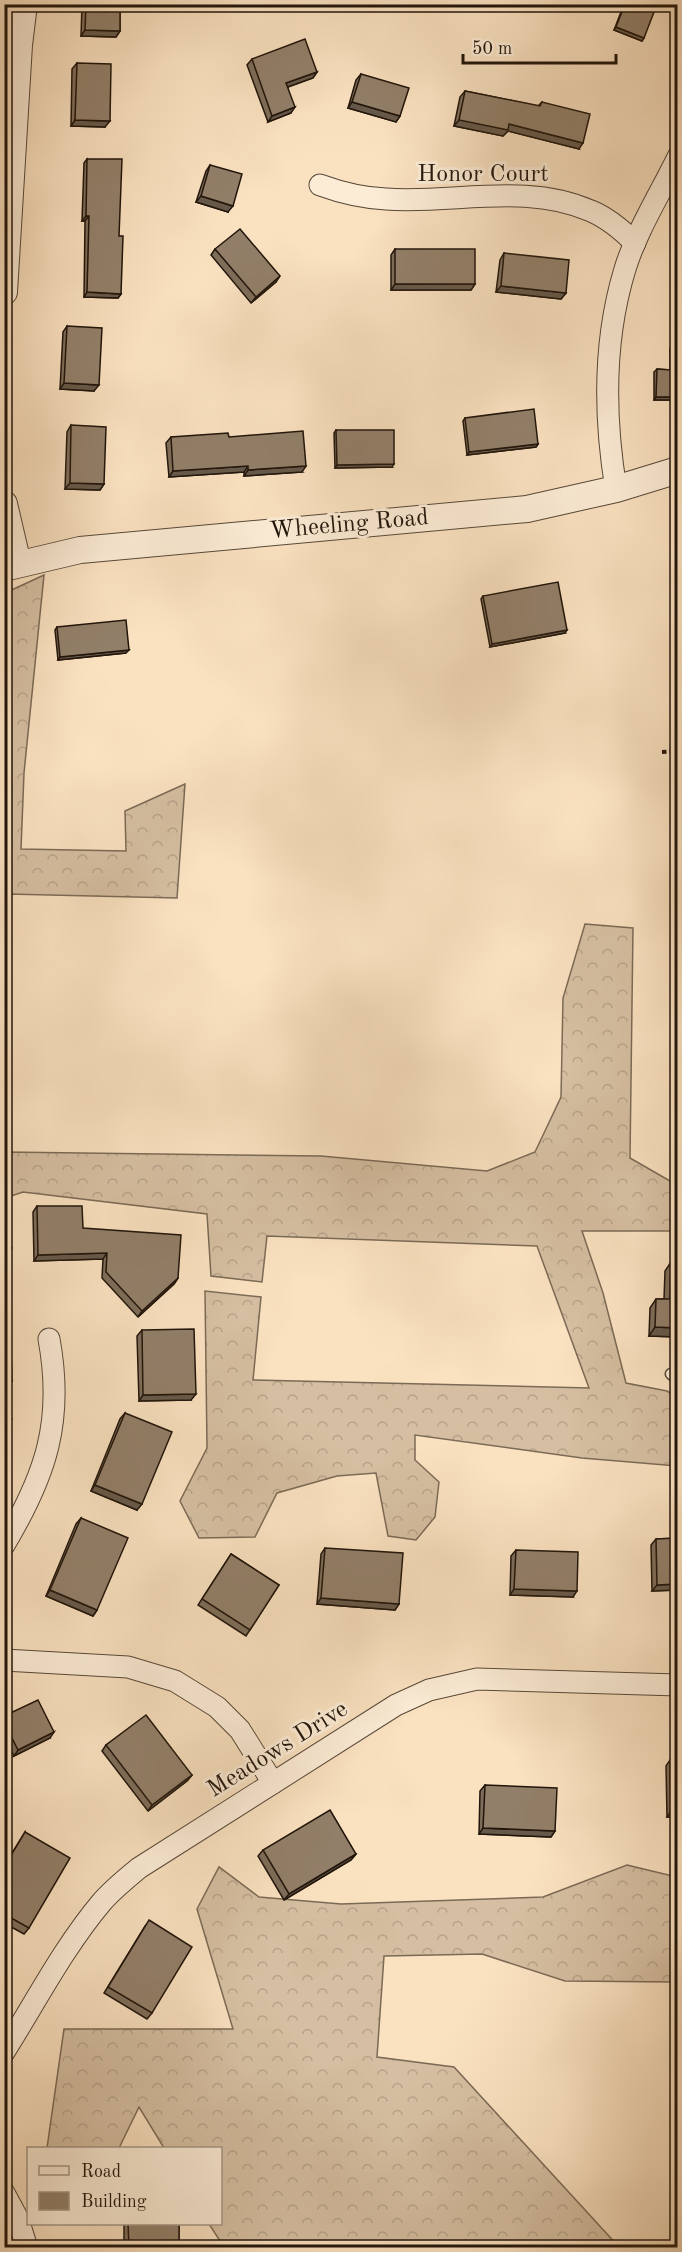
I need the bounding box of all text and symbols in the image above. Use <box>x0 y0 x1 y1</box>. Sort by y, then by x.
scale bar <box>463 27 616 65</box>
text: 50 m <box>472 40 512 58</box>
street label: Honor Court <box>417 163 549 187</box>
street label: Wheeling Road <box>268 506 430 544</box>
street label: Meadows Drive <box>204 1697 352 1803</box>
legend <box>27 2147 222 2225</box>
text: Road <box>81 2163 121 2181</box>
text: Building <box>81 2193 147 2211</box>

